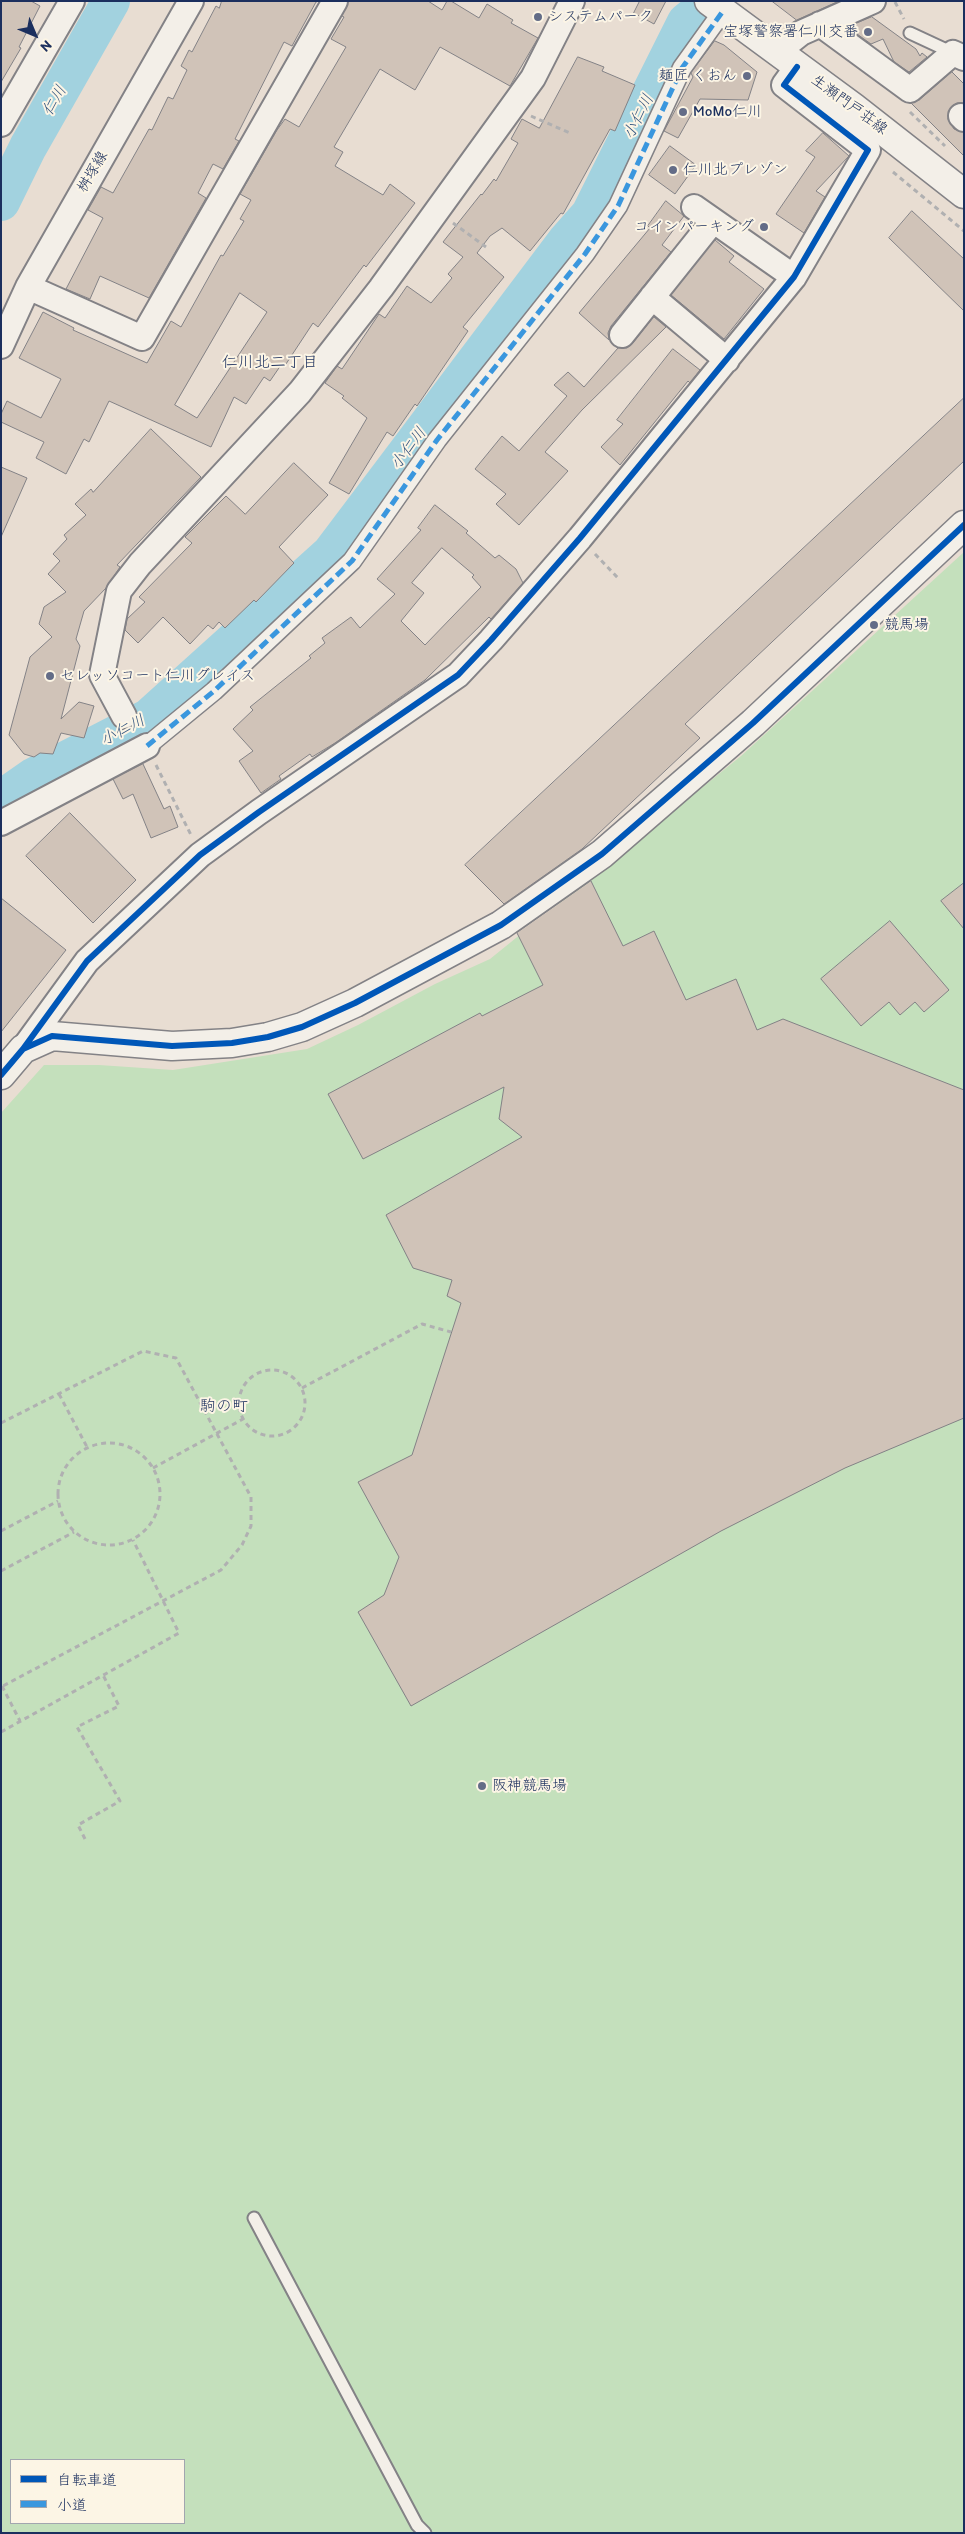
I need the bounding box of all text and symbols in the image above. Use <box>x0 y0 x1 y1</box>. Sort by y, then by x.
place label: システムパーク <box>548 8 653 26</box>
north arrow <box>10 10 60 60</box>
marker: システムパーク <box>532 11 544 23</box>
place label: 宝塚警察署仁川交番 <box>723 23 858 41</box>
marker: 宝塚警察署仁川交番 <box>862 26 874 38</box>
text: N <box>37 37 55 55</box>
place label: 麺匠 くおん <box>659 67 737 85</box>
marker: 麺匠 くおん <box>741 70 753 82</box>
street label: 生瀬門戸荘線 <box>807 71 891 139</box>
water label: 仁川 <box>39 82 71 120</box>
water label: 小仁川 <box>620 91 658 143</box>
place label: MoMo仁川 <box>693 103 762 121</box>
marker: MoMo仁川 <box>677 106 689 118</box>
street label: 桝塚線 <box>74 148 112 196</box>
place label: 仁川北プレゾン <box>683 161 788 179</box>
marker: 仁川北プレゾン <box>667 164 679 176</box>
place label: コインパーキング <box>634 218 754 236</box>
marker: コインパーキング <box>758 221 770 233</box>
district label: 仁川北二丁目 <box>222 353 318 373</box>
water label: 小仁川 <box>387 424 431 474</box>
place label: 競馬場 <box>884 616 929 634</box>
marker: 競馬場 <box>868 619 880 631</box>
place label: セレッソコート仁川グレイス <box>60 667 255 685</box>
marker: セレッソコート仁川グレイス <box>44 670 56 682</box>
water label: 小仁川 <box>97 711 149 751</box>
district label: 駒の町 <box>200 1397 248 1417</box>
place label: 阪神競馬場 <box>492 1777 567 1795</box>
marker: 阪神競馬場 <box>476 1780 488 1792</box>
legend <box>10 2459 185 2524</box>
text: 自転車道 <box>57 2471 117 2489</box>
text: 小道 <box>57 2496 87 2514</box>

